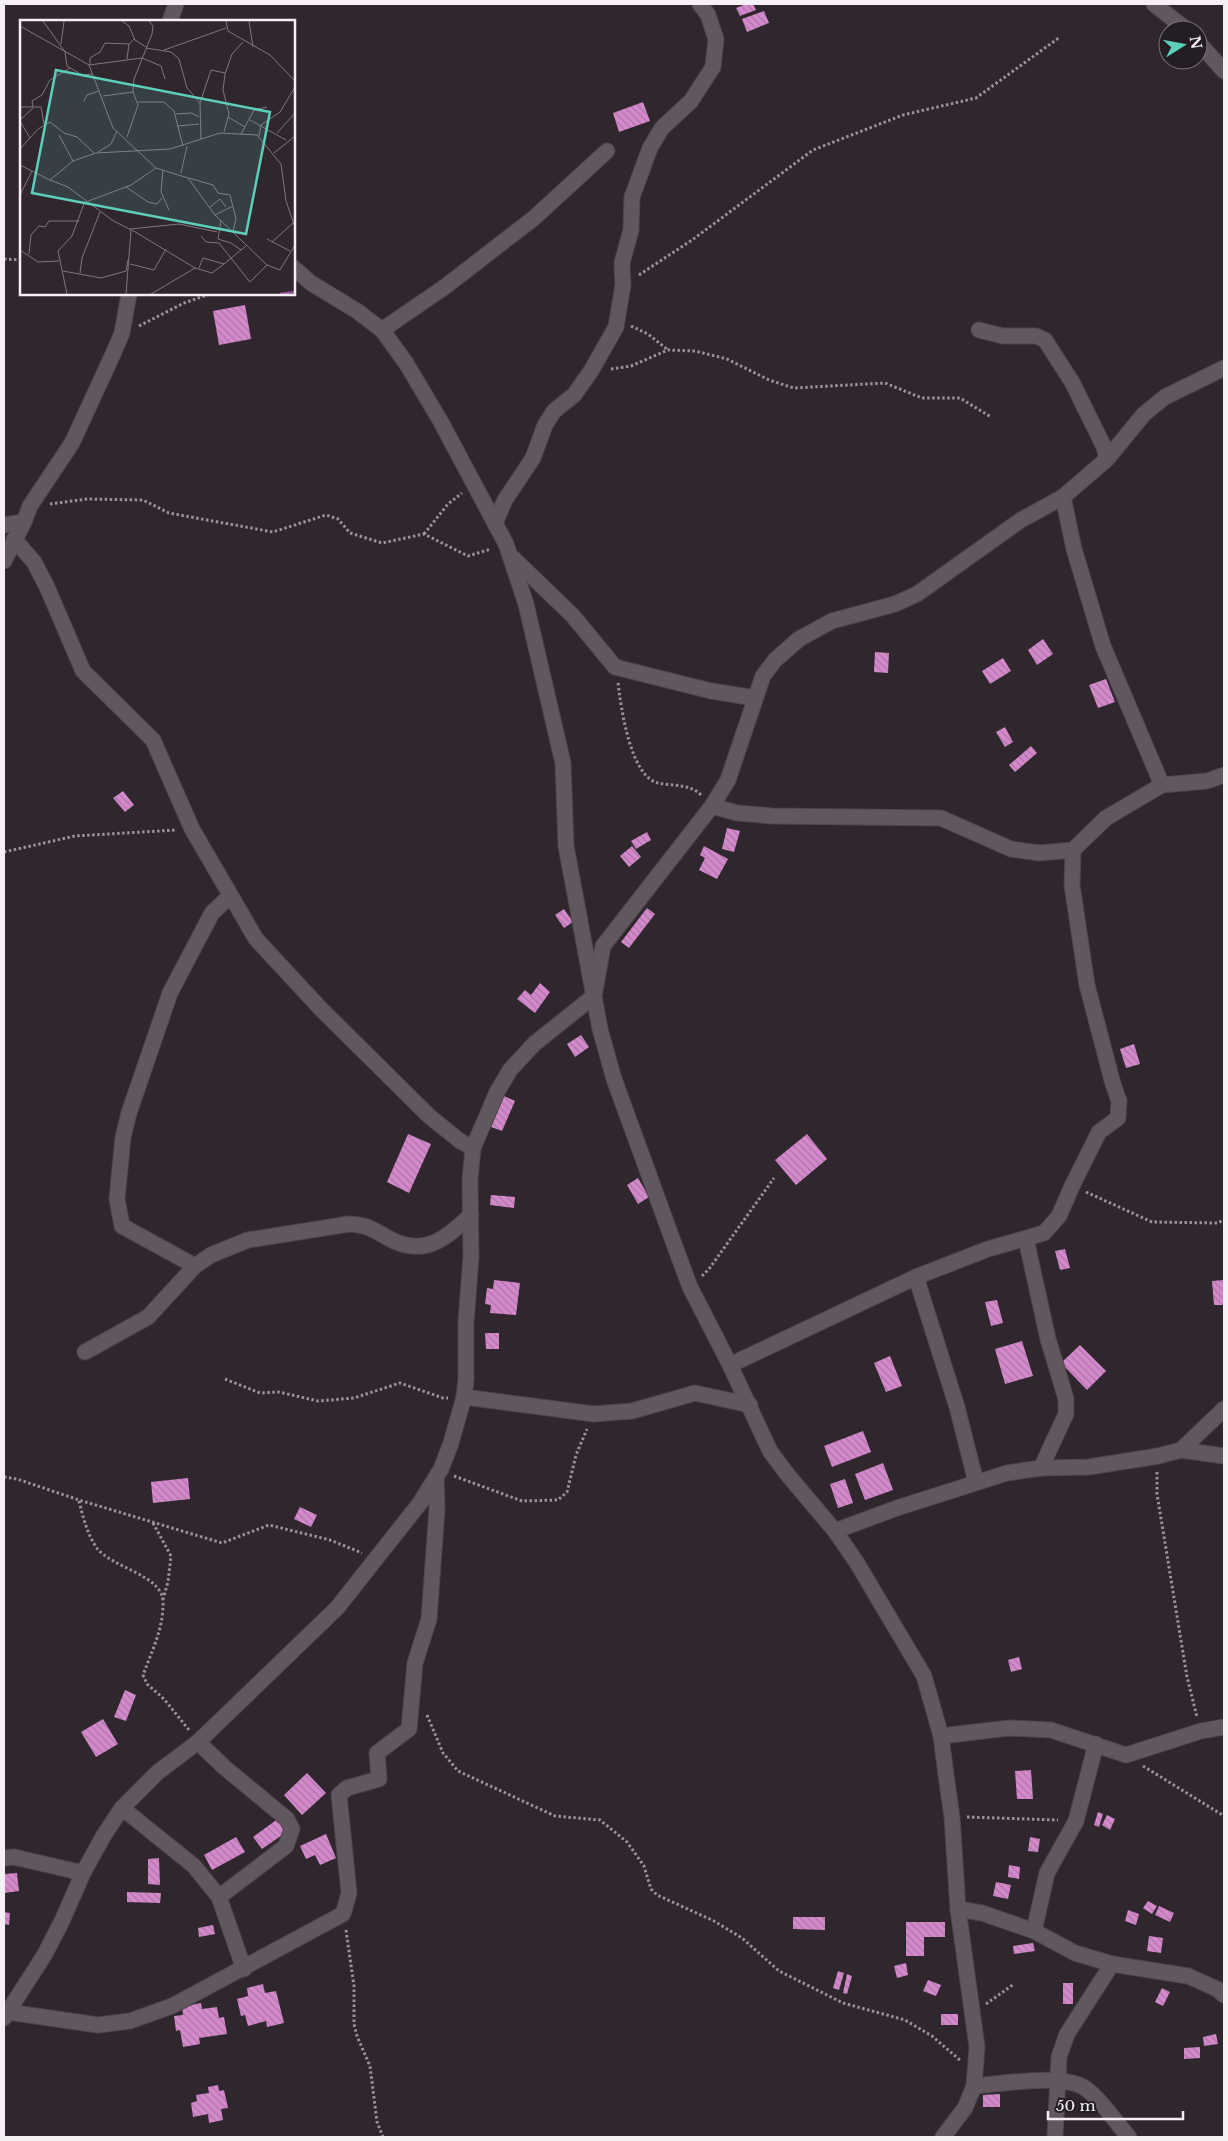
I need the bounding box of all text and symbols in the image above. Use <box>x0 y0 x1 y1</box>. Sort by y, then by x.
inset map <box>20 20 295 295</box>
north arrow <box>1158 20 1208 70</box>
text: N <box>1186 34 1206 51</box>
scale bar <box>1048 2088 1183 2120</box>
text: 50 m <box>1056 2096 1096 2115</box>

